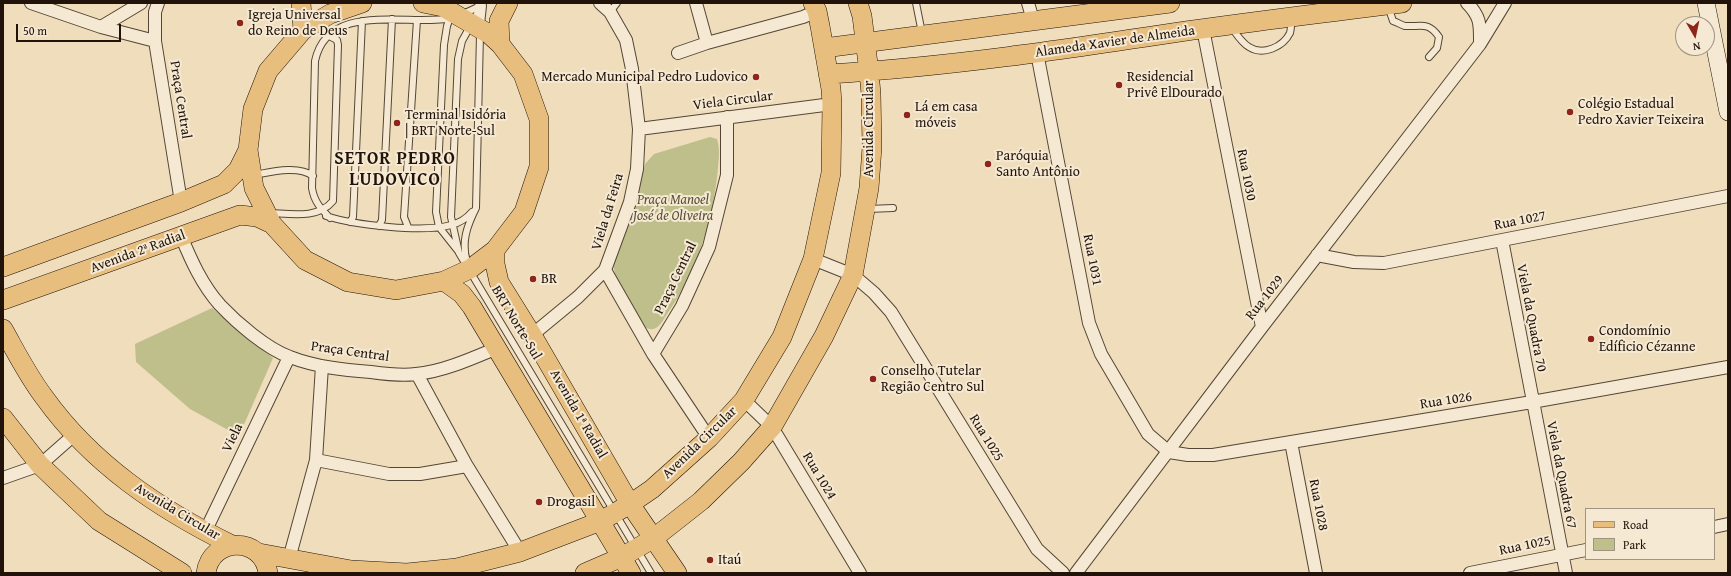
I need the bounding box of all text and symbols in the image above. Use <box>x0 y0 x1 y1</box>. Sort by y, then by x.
place label: Igreja Universal do Reino de Deus <box>248 7 348 40</box>
scale bar <box>18 16 123 42</box>
north arrow <box>1675 16 1715 56</box>
marker: Igreja Universal do Reino de Deus <box>235 18 245 28</box>
text: 50 m <box>23 22 47 39</box>
street label: Alameda Xavier de Almeida <box>1034 22 1196 62</box>
text: N <box>1692 38 1702 55</box>
street label: Praça Central <box>166 60 194 140</box>
place label: Mercado Municipal Pedro Ludovico <box>541 69 748 85</box>
place label: Residencial Privê ElDourado <box>1127 69 1222 102</box>
marker: Mercado Municipal Pedro Ludovico <box>751 72 761 82</box>
street label: Avenida Circular <box>861 80 877 178</box>
marker: Residencial Privê ElDourado <box>1114 80 1124 90</box>
street label: Viela Circular <box>692 88 774 114</box>
place label: Colégio Estadual Pedro Xavier Teixeira <box>1578 96 1704 128</box>
place label: Lá em casa móveis <box>915 99 978 132</box>
place label: Terminal Isidória | BRT Norte-Sul <box>405 107 506 140</box>
marker: Colégio Estadual Pedro Xavier Teixeira <box>1565 107 1575 117</box>
marker: Lá em casa móveis <box>902 110 912 120</box>
marker: Terminal Isidória | BRT Norte-Sul <box>392 118 402 128</box>
district label: SETOR PEDRO LUDOVICO <box>334 148 456 190</box>
place label: Paróquia Santo Antônio <box>996 148 1080 180</box>
street label: Rua 1030 <box>1233 148 1259 202</box>
marker: Paróquia Santo Antônio <box>983 159 993 169</box>
street label: Viela da Feira <box>588 172 628 252</box>
park label: Praça Manoel José de Oliveira <box>633 192 713 224</box>
street label: Rua 1027 <box>1493 208 1547 234</box>
street label: Avenida 2ª Radial <box>88 227 188 277</box>
street label: Rua 1031 <box>1079 233 1105 287</box>
street label: Praça Central <box>651 239 701 317</box>
street label: Viela da Quadra 70 <box>1512 263 1550 373</box>
place label: BR <box>541 271 557 287</box>
street label: Rua 1029 <box>1242 272 1288 324</box>
marker: BR <box>528 274 538 284</box>
street label: BRT Norte-Sul <box>487 283 545 363</box>
place label: Condomínio Edíficio Cézanne <box>1599 323 1695 356</box>
marker: Condomínio Edíficio Cézanne <box>1586 334 1596 344</box>
street label: Praça Central <box>310 338 390 366</box>
place label: Conselho Tutelar Região Centro Sul <box>881 363 984 396</box>
street label: Avenida 1ª Radial <box>546 366 610 462</box>
marker: Conselho Tutelar Região Centro Sul <box>868 374 878 384</box>
street label: Rua 1026 <box>1419 389 1473 413</box>
street label: Avenida Circular <box>659 403 741 483</box>
street label: Rua 1025 <box>965 411 1007 465</box>
street label: Viela da Quadra 67 <box>1542 420 1580 530</box>
street label: Viela <box>219 421 247 455</box>
street label: Rua 1024 <box>798 449 840 503</box>
street label: Rua 1028 <box>1305 478 1331 532</box>
street label: Avenida Circular <box>131 480 223 544</box>
place label: Drogasil <box>547 494 595 510</box>
marker: Drogasil <box>534 497 544 507</box>
legend <box>1585 508 1715 560</box>
text: Road <box>1623 516 1648 533</box>
street label: Rua 1025 <box>1498 532 1552 560</box>
text: Park <box>1623 536 1646 553</box>
place label: Itaú <box>718 552 741 568</box>
marker: Itaú <box>705 555 715 565</box>

